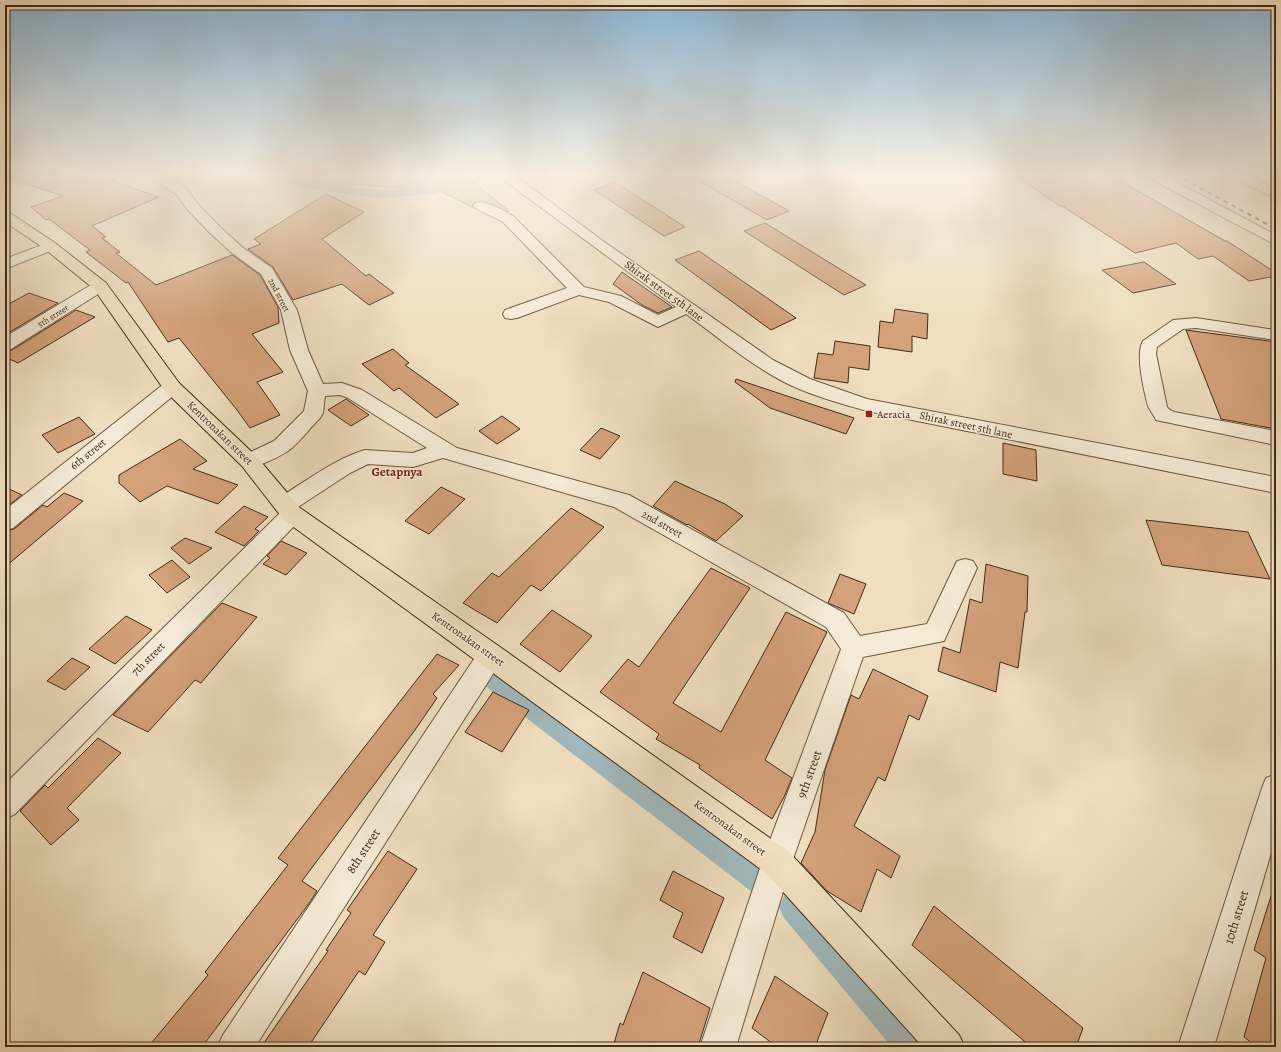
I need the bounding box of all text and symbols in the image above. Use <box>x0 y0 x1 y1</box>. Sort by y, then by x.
street label: Shirak street 5th lane <box>621 257 707 325</box>
street label: 2nd street <box>265 276 293 314</box>
street label: 5th street <box>35 302 71 330</box>
street label: Kentronakan street <box>184 398 256 469</box>
place label: Aeracia <box>876 407 911 422</box>
street label: Shirak street 5th lane <box>918 408 1014 442</box>
marker: Aeracia <box>864 409 874 419</box>
street label: 6th street <box>67 435 109 473</box>
district label: Getapnya <box>371 463 423 480</box>
street label: 2nd street <box>639 507 686 542</box>
street label: Kentronakan street <box>428 608 508 670</box>
street label: 7th street <box>128 639 168 679</box>
street label: 9th street <box>792 747 826 800</box>
street label: Kentronakan street <box>691 797 770 860</box>
street label: 8th street <box>342 825 384 877</box>
street label: 10th street <box>1220 887 1252 946</box>

